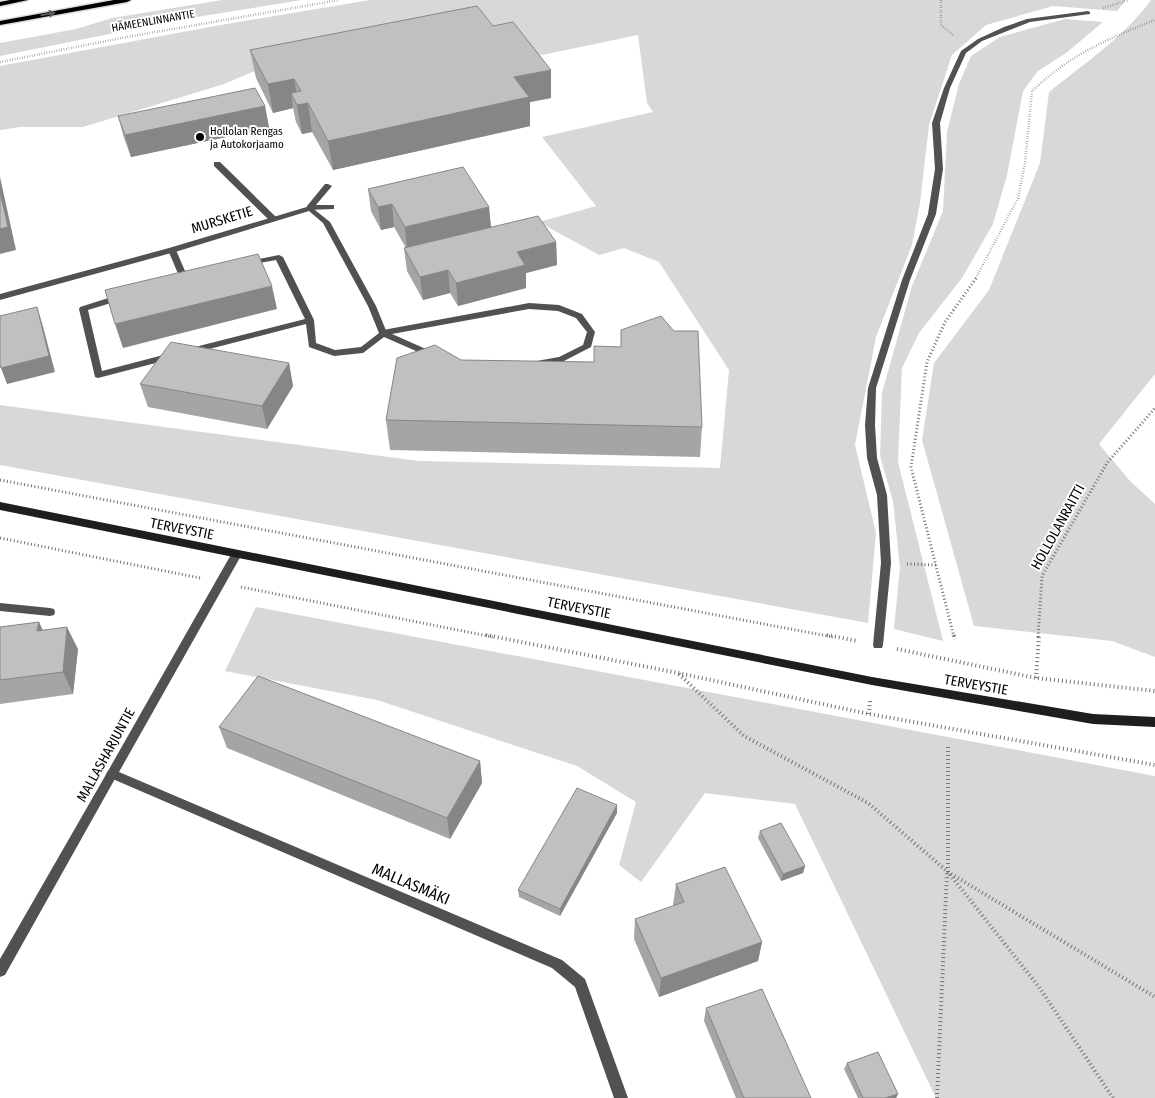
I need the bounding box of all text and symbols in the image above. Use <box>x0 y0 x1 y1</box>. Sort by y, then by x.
street label: HÄMEENLINNANTIE <box>111 7 195 35</box>
one-way arrow <box>40 10 56 18</box>
place label: Hollolan Rengas ja Autokorjaamo <box>209 125 284 151</box>
marker: Hollolan Rengas ja Autokorjaamo <box>194 131 206 143</box>
street label: MURSKETIE <box>189 202 255 237</box>
street label: HOLLOLANRAITTI <box>1027 481 1089 573</box>
street label: TERVEYSTIE <box>149 515 216 544</box>
street label: TERVEYSTIE <box>546 594 613 623</box>
street label: TERVEYSTIE <box>943 671 1010 699</box>
street label: MALLASHARJUNTIE <box>73 705 139 805</box>
street label: MALLASMÄKI <box>369 859 453 909</box>

